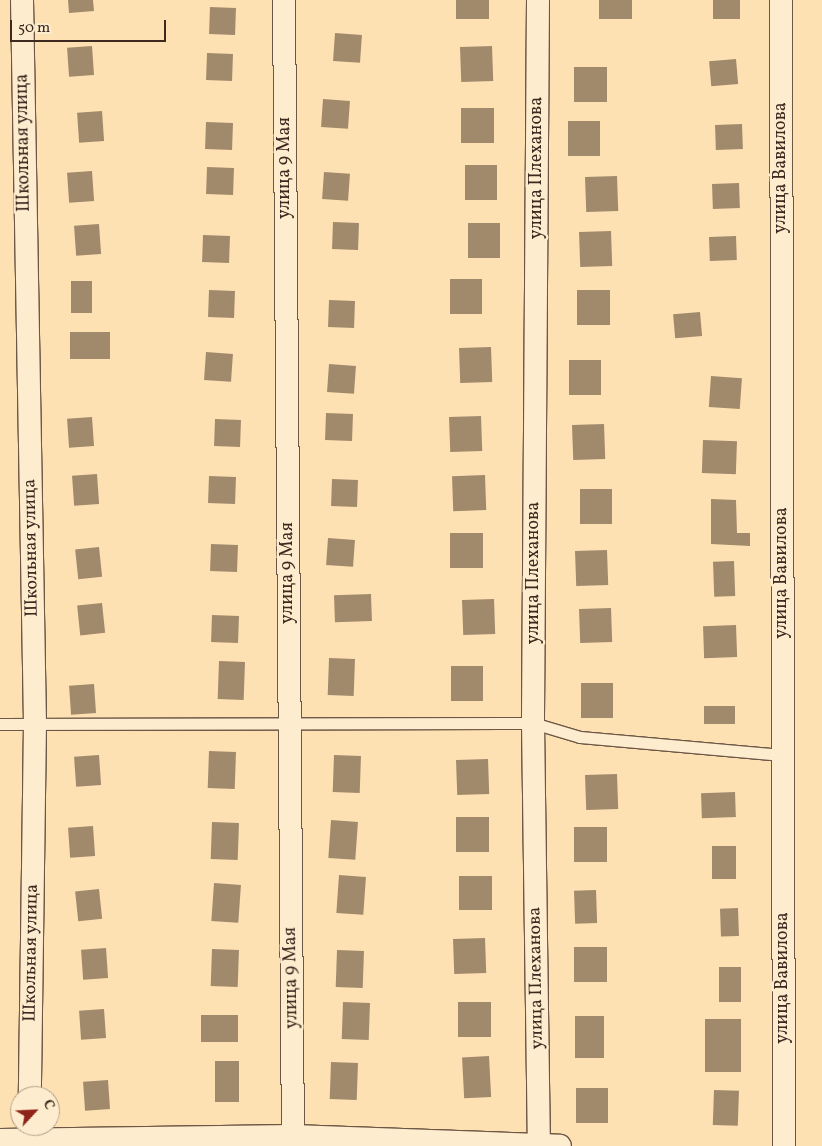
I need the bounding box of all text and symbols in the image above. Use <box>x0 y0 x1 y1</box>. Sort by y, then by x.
scale bar <box>12 10 169 42</box>
text: 50 m <box>18 18 50 39</box>
street label: Школьная улица <box>12 73 36 213</box>
street label: улица Плеханова <box>526 97 548 239</box>
street label: улица Вавилова <box>770 102 792 234</box>
street label: улица 9 Мая <box>274 117 296 219</box>
street label: Школьная улица <box>20 478 44 618</box>
street label: улица Плеханова <box>523 502 545 644</box>
street label: улица Вавилова <box>771 507 793 639</box>
street label: улица 9 Мая <box>277 522 299 624</box>
street label: Школьная улица <box>20 883 44 1023</box>
street label: улица Плеханова <box>525 907 549 1049</box>
street label: улица Вавилова <box>772 912 794 1044</box>
street label: улица 9 Мая <box>280 927 304 1029</box>
north arrow <box>10 1086 60 1136</box>
text: С <box>38 1097 59 1113</box>

